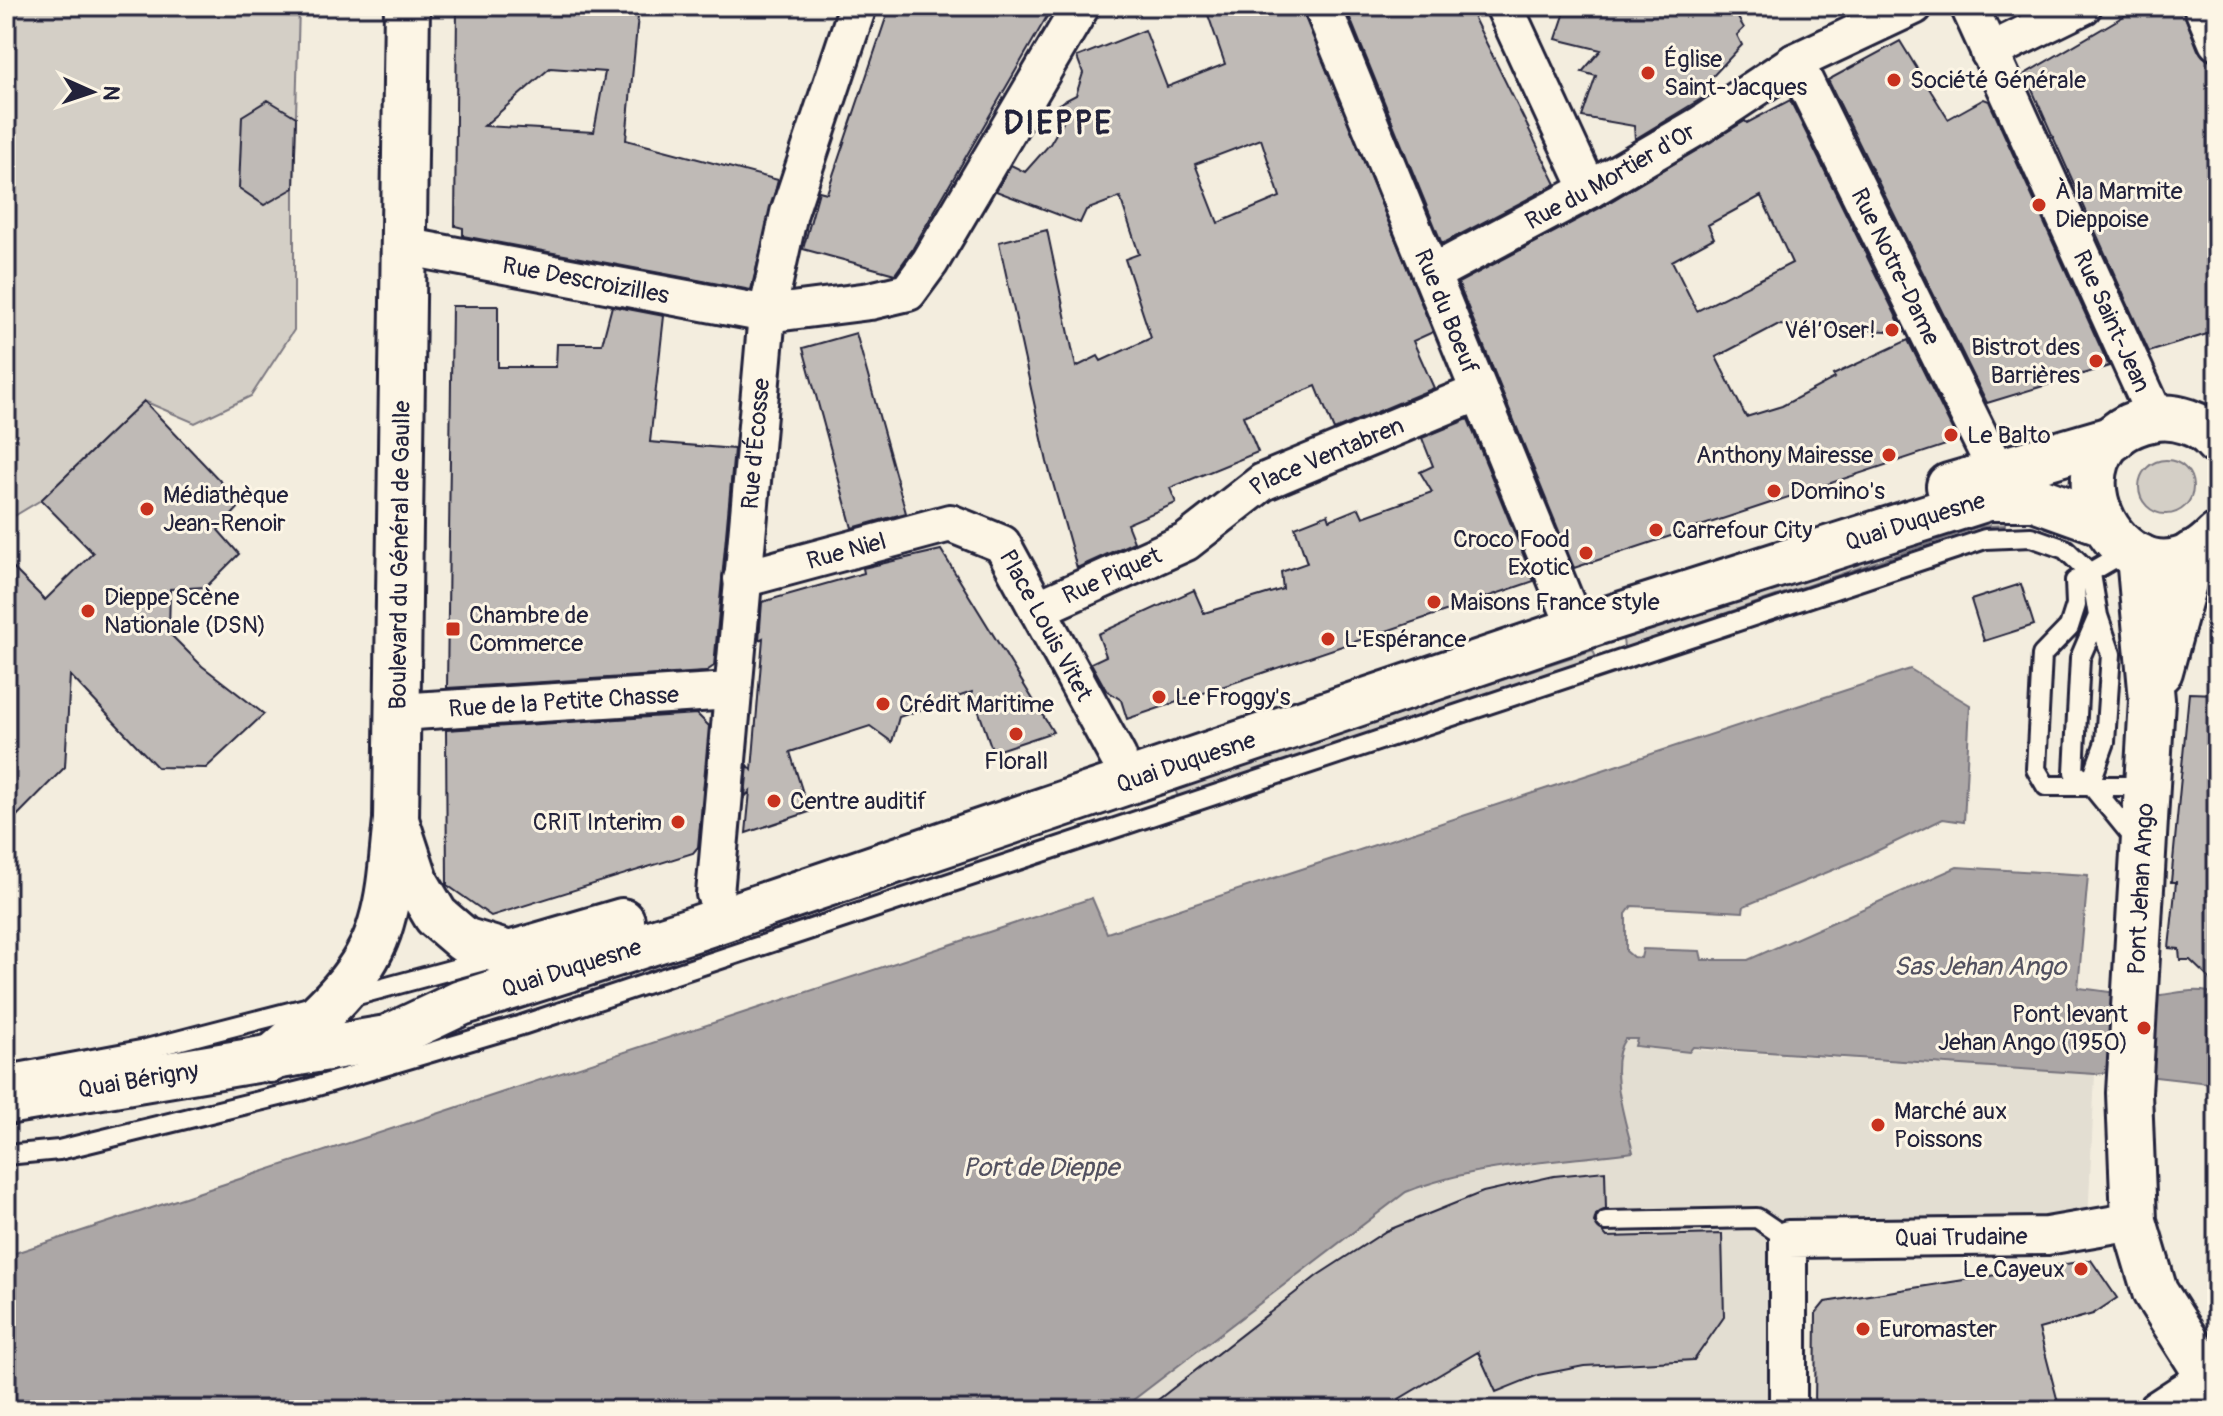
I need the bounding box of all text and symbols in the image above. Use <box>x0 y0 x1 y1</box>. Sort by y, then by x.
place label: Église Saint-Jacques <box>1664 45 1807 102</box>
north arrow <box>52 52 132 132</box>
marker: Église Saint-Jacques <box>1639 64 1657 82</box>
place label: Société Générale <box>1910 66 2086 95</box>
marker: Société Générale <box>1885 71 1903 89</box>
text: N <box>97 85 125 101</box>
district label: DIEPPE <box>1003 104 1113 144</box>
street label: Rue du Mortier d'Or <box>1520 117 1701 236</box>
place label: À la Marmite Dieppoise <box>2055 177 2183 234</box>
street label: Rue Notre-Dame <box>1845 183 1947 350</box>
marker: À la Marmite Dieppoise <box>2030 196 2048 214</box>
street label: Rue du Boeuf <box>1408 245 1485 378</box>
street label: Rue Saint-Jean <box>2067 245 2157 397</box>
street label: Rue Descroizilles <box>500 250 672 310</box>
place label: Vél’Oser! <box>1784 316 1876 345</box>
marker: Vél’Oser! <box>1883 321 1901 339</box>
place label: Bistrot des Barrières <box>1971 333 2080 390</box>
marker: Bistrot des Barrières <box>2087 352 2105 370</box>
street label: Rue d'Écosse <box>735 377 776 511</box>
street label: Boulevard du Général de Gaulle <box>383 400 416 710</box>
street label: Place Ventabren <box>1244 410 1408 501</box>
place label: Le Balto <box>1967 421 2051 450</box>
marker: Le Balto <box>1942 426 1960 444</box>
place label: Anthony Mairesse <box>1696 441 1873 470</box>
marker: Anthony Mairesse <box>1880 446 1898 464</box>
place label: Domino's <box>1790 477 1885 506</box>
place label: Médiathèque Jean-Renoir <box>163 481 289 538</box>
marker: Domino's <box>1765 482 1783 500</box>
street label: Quai Duquesne <box>1841 485 1989 557</box>
marker: Médiathèque Jean-Renoir <box>138 500 156 518</box>
place label: Carrefour City <box>1672 516 1813 545</box>
marker: Carrefour City <box>1647 521 1665 539</box>
place label: Croco Food Exotic <box>1453 525 1570 582</box>
street label: Rue Niel <box>803 526 889 575</box>
street label: Rue Piquet <box>1058 540 1166 610</box>
marker: Croco Food Exotic <box>1577 544 1595 562</box>
street label: Place Louis Vitet <box>993 545 1099 706</box>
place label: Dieppe Scène Nationale (DSN) <box>104 583 266 640</box>
place label: Maisons France style <box>1450 588 1660 617</box>
marker: Maisons France style <box>1425 593 1443 611</box>
place label: Chambre de Commerce <box>469 601 588 658</box>
marker: Dieppe Scène Nationale (DSN) <box>79 602 97 620</box>
marker: Chambre de Commerce <box>444 620 462 638</box>
place label: L'Espérance <box>1344 625 1466 654</box>
marker: L'Espérance <box>1319 630 1337 648</box>
street label: Rue de la Petite Chasse <box>448 680 680 723</box>
place label: Le Froggy's <box>1175 683 1291 712</box>
marker: Le Froggy's <box>1150 688 1168 706</box>
place label: Crédit Maritime <box>899 690 1054 719</box>
marker: Crédit Maritime <box>874 695 892 713</box>
marker: Florall <box>1007 725 1025 743</box>
street label: Quai Duquesne <box>1112 725 1259 799</box>
place label: Florall <box>984 747 1048 776</box>
place label: Centre auditif <box>790 787 927 816</box>
marker: Centre auditif <box>765 792 783 810</box>
street label: Pont Jehan Ango <box>2122 802 2160 976</box>
place label: CRIT Interim <box>533 808 662 837</box>
marker: CRIT Interim <box>669 813 687 831</box>
street label: Quai Duquesne <box>498 932 645 1004</box>
water label: Sas Jehan Ango <box>1894 951 2068 983</box>
place label: Pont levant Jehan Ango (1950) <box>1938 1000 2128 1057</box>
marker: Pont levant Jehan Ango (1950) <box>2135 1019 2153 1037</box>
street label: Quai Bérigny <box>76 1055 201 1104</box>
place label: Marché aux Poissons <box>1894 1097 2007 1154</box>
marker: Marché aux Poissons <box>1869 1116 1887 1134</box>
water label: Port de Dieppe <box>963 1152 1121 1184</box>
street label: Quai Trudaine <box>1894 1222 2028 1252</box>
place label: Le Cayeux <box>1963 1255 2065 1284</box>
marker: Le Cayeux <box>2072 1260 2090 1278</box>
place label: Euromaster <box>1879 1315 1998 1344</box>
marker: Euromaster <box>1854 1320 1872 1338</box>

